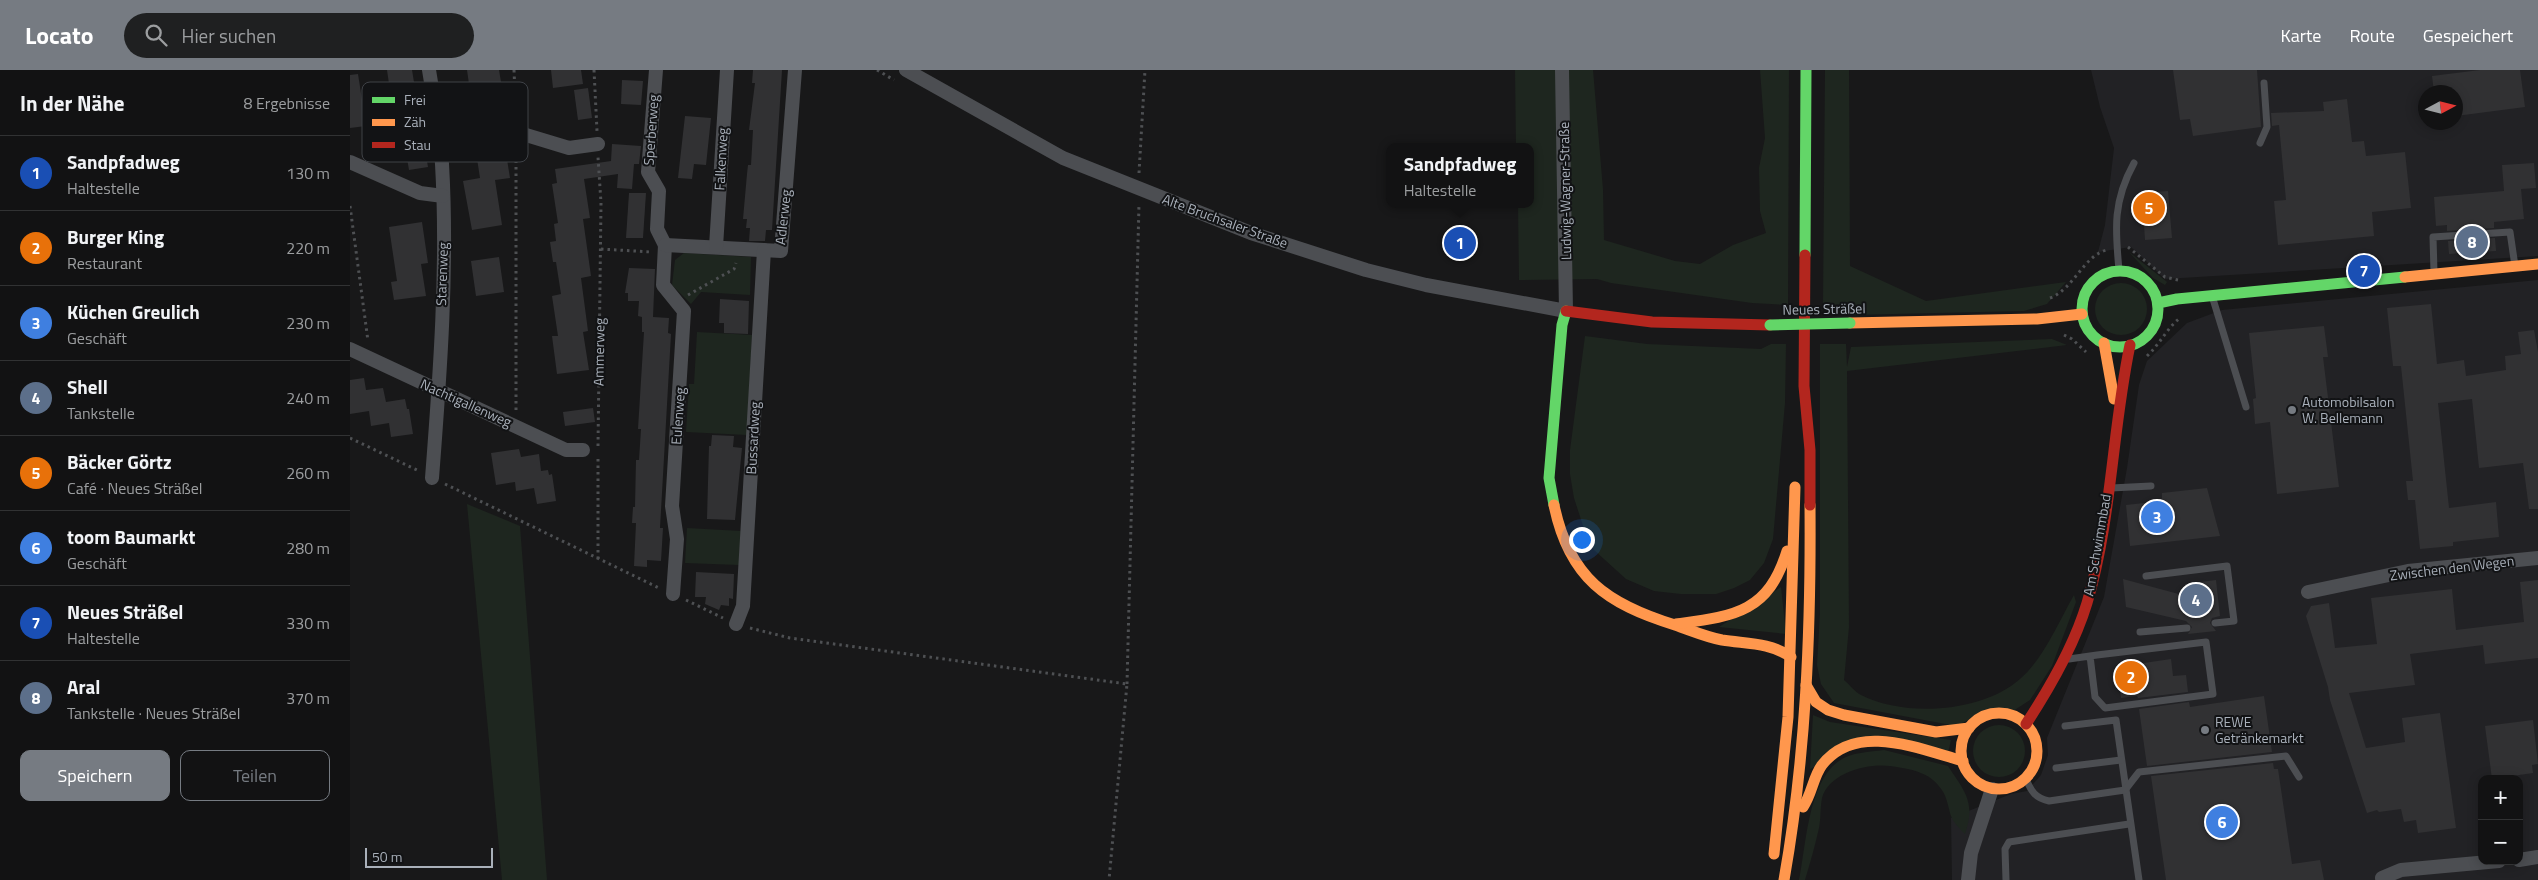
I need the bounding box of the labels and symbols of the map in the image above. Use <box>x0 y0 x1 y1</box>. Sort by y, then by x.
legend <box>362 82 528 162</box>
north arrow <box>2418 85 2463 130</box>
text: Frei <box>404 89 426 110</box>
street label: Sperberweg <box>638 94 663 166</box>
text: Zäh <box>404 111 426 132</box>
street label: Ludwig-Wagner-Straße <box>1553 122 1576 260</box>
street label: Falkenweg <box>708 127 733 191</box>
text: Stau <box>404 134 431 155</box>
street label: Adlerweg <box>769 188 796 246</box>
street label: Alte Bruchsaler Straße <box>1159 188 1291 253</box>
pin: 5 <box>2133 189 2165 227</box>
pin: 8 <box>2456 223 2488 261</box>
pin: 1 <box>1444 224 1476 262</box>
street label: Starenweg <box>430 242 453 306</box>
pin: 7 <box>2348 252 2380 290</box>
street label: Neues Sträßel <box>1782 297 1866 320</box>
street label: Ammerweg <box>587 318 610 386</box>
street label: Nachtigallenweg <box>417 373 515 432</box>
street label: Eulenweg <box>665 386 690 445</box>
place label: Automobilsalon W. Bellemann <box>2302 391 2395 428</box>
street label: Bussardweg <box>740 401 765 475</box>
marker: Automobilsalon W. Bellemann <box>2286 404 2298 416</box>
street label: Am Schwimmbad <box>2077 492 2116 598</box>
pin: 3 <box>2141 498 2173 536</box>
your location <box>1569 527 1595 553</box>
street label: Zwischen den Wegen <box>2389 549 2515 586</box>
pin: 4 <box>2180 581 2212 619</box>
pin: 2 <box>2115 658 2147 696</box>
place label: REWE Getränkemarkt <box>2215 711 2304 748</box>
marker: REWE Getränkemarkt <box>2199 724 2211 736</box>
pin: 6 <box>2206 803 2238 841</box>
scale bar <box>365 845 492 868</box>

